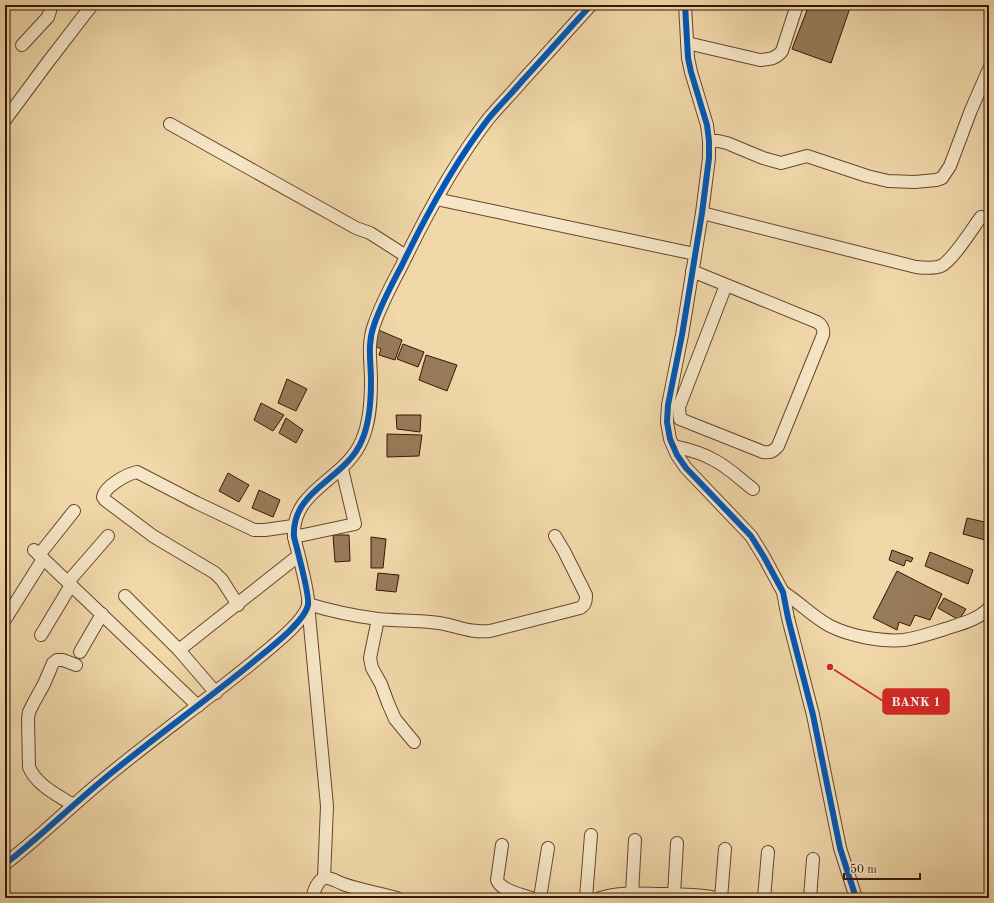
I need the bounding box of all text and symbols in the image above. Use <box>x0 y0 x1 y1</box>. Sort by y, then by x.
callout: BANK 1 <box>883 689 949 714</box>
text: BANK 1 <box>891 696 941 709</box>
scale bar <box>844 855 920 881</box>
text: 50 m <box>850 863 877 876</box>

